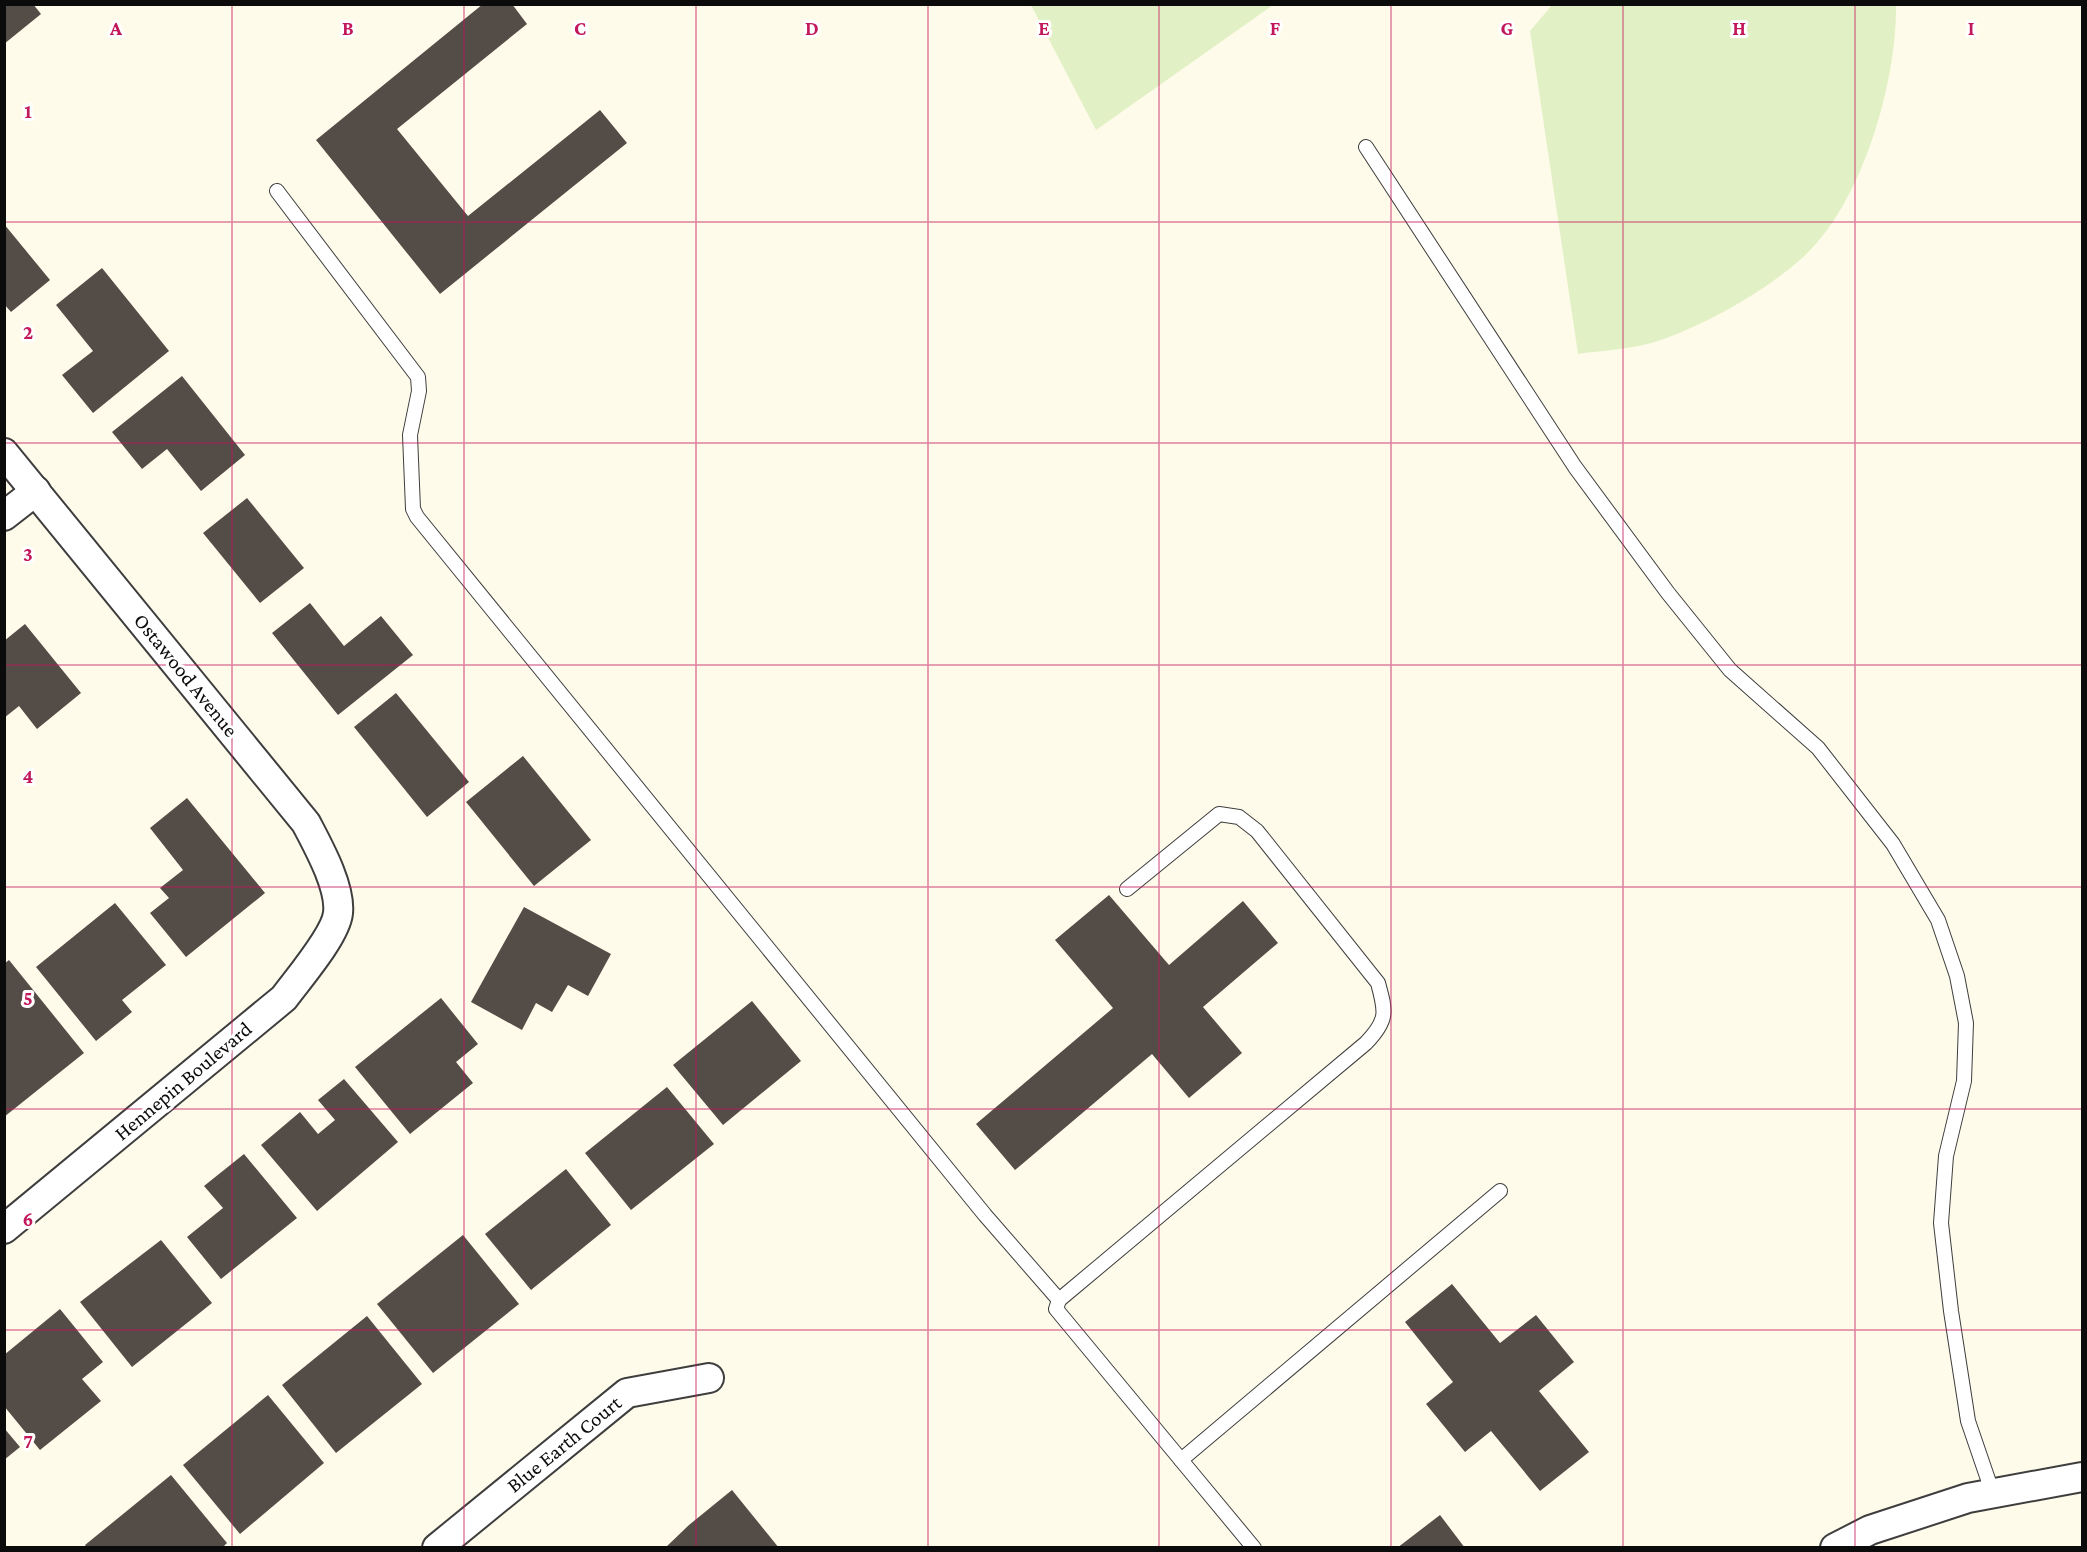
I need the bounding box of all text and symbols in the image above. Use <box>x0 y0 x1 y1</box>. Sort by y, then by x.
text: A <box>109 17 123 39</box>
text: B <box>342 17 354 39</box>
text: C <box>574 17 586 39</box>
text: D <box>805 17 819 39</box>
text: E <box>1038 17 1050 39</box>
text: F <box>1270 17 1281 39</box>
text: G <box>1501 17 1514 39</box>
text: H <box>1732 17 1746 39</box>
text: I <box>1968 17 1975 39</box>
text: 1 <box>24 100 32 122</box>
text: 2 <box>23 321 33 343</box>
text: 3 <box>23 543 33 565</box>
street label: Ostawood Avenue <box>129 608 243 742</box>
text: 4 <box>23 765 34 787</box>
text: 5 <box>23 987 33 1009</box>
street label: Hennepin Boulevard <box>110 1017 256 1145</box>
text: 6 <box>23 1208 33 1230</box>
street label: Blue Earth Court <box>502 1390 627 1497</box>
text: 7 <box>23 1430 33 1452</box>

